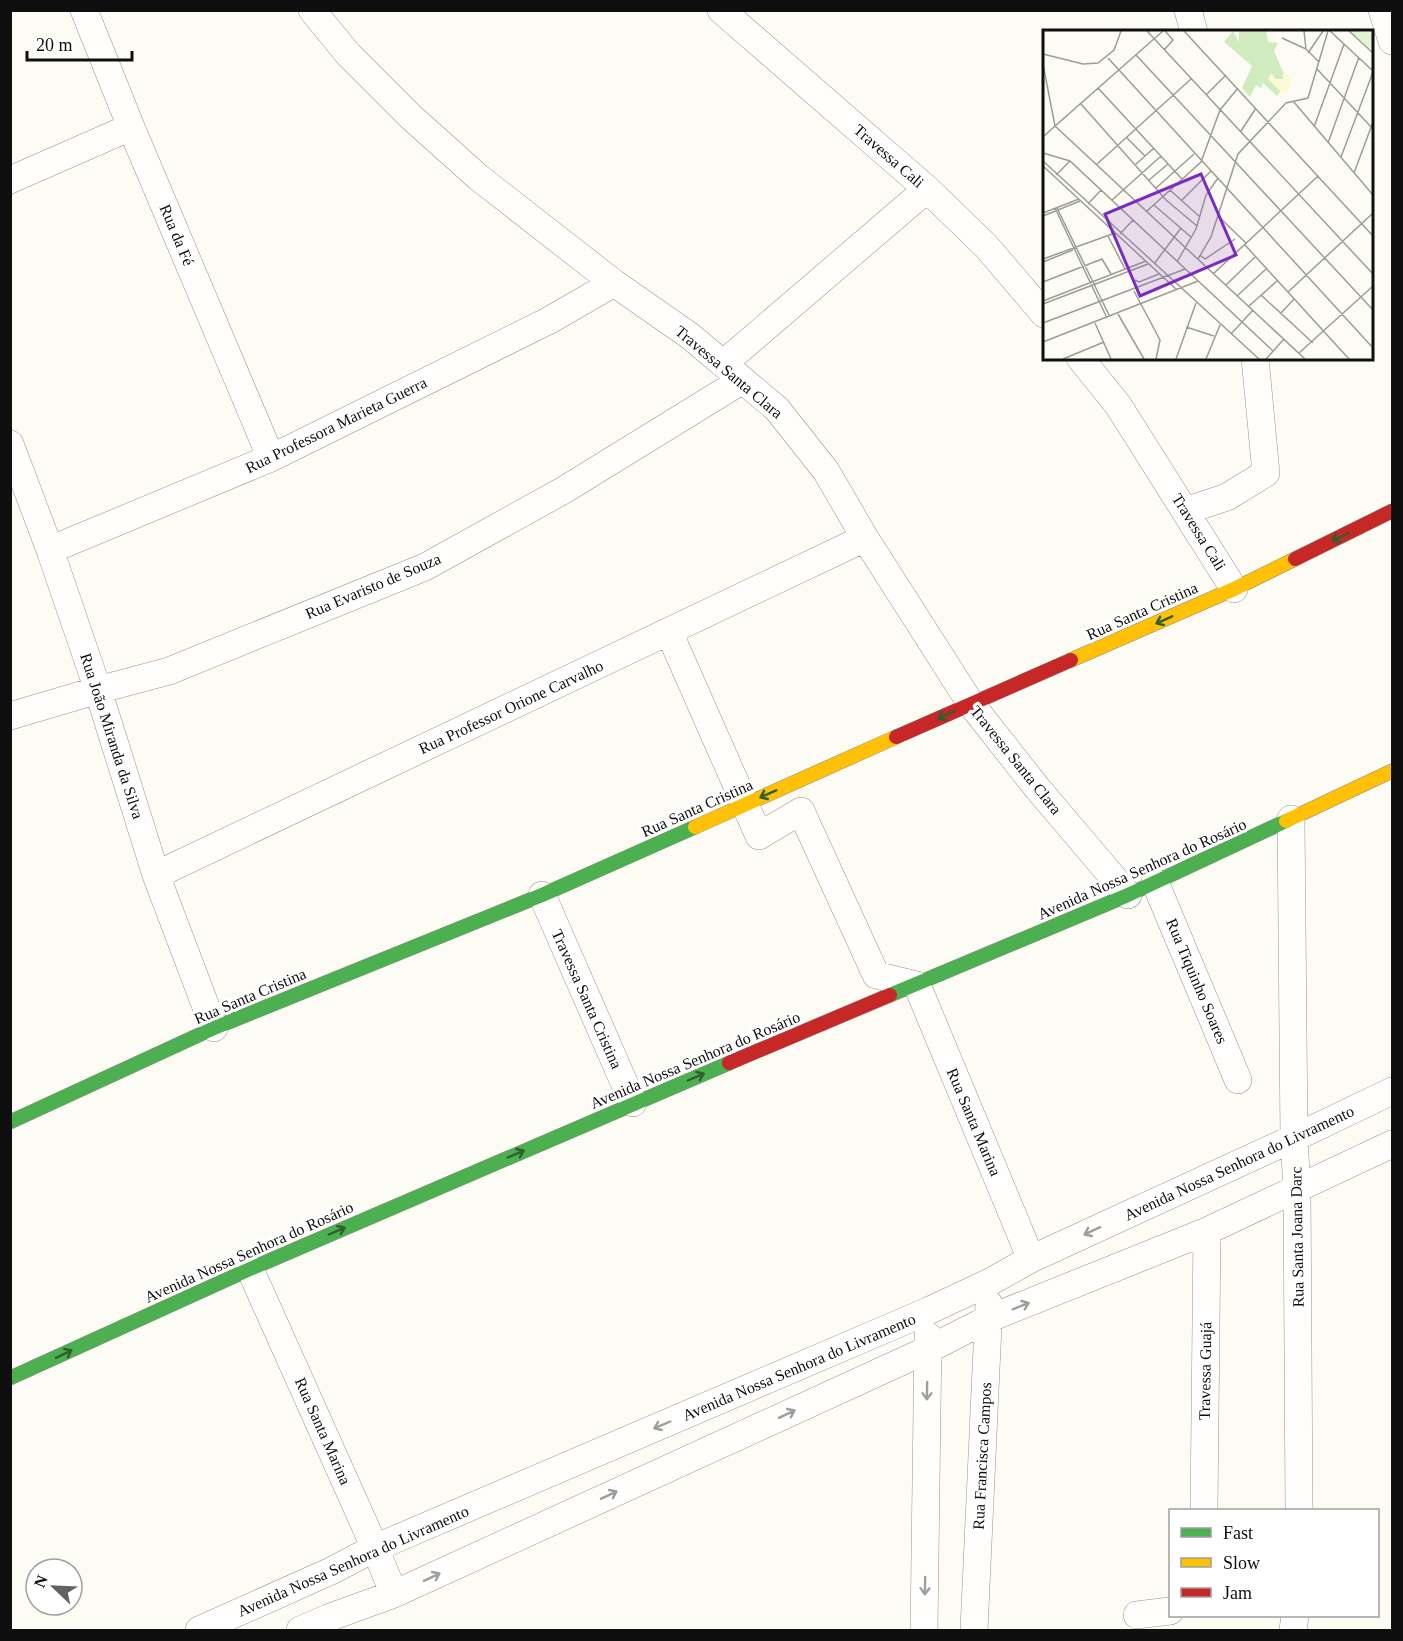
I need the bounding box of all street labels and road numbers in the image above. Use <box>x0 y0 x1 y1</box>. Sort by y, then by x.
street label: Travessa Cali <box>851 121 928 191</box>
street label: Rua da Fé <box>157 202 197 268</box>
street label: Travessa Santa Clara <box>672 322 786 422</box>
street label: Rua Professora Marieta Guerra <box>243 374 429 476</box>
street label: Travessa Cali <box>1169 491 1230 574</box>
street label: Rua Evaristo de Souza <box>303 550 443 622</box>
street label: Rua Santa Cristina <box>1084 579 1200 643</box>
street label: Rua João Miranda da Silva <box>77 651 147 821</box>
street label: Rua Professor Orione Carvalho <box>416 657 606 757</box>
street label: Travessa Santa Clara <box>967 702 1065 818</box>
street label: Rua Santa Cristina <box>639 776 755 840</box>
street label: Avenida Nossa Senhora do Rosário <box>1035 815 1249 923</box>
street label: Rua Tiquinho Soares <box>1162 916 1231 1047</box>
street label: Travessa Santa Cristina <box>549 927 625 1071</box>
street label: Rua Santa Cristina <box>191 965 309 1027</box>
street label: Avenida Nossa Senhora do Rosário <box>588 1008 802 1112</box>
street label: Rua Santa Marina <box>944 1066 1004 1178</box>
street label: Avenida Nossa Senhora do Livramento <box>1122 1102 1356 1224</box>
street label: Rua Santa Joana Darc <box>1287 1166 1307 1308</box>
street label: Avenida Nossa Senhora do Rosário <box>142 1198 356 1306</box>
street label: Avenida Nossa Senhora do Livramento <box>680 1310 918 1424</box>
street label: Travessa Guajá <box>1196 1322 1215 1420</box>
street label: Rua Santa Marina <box>292 1375 354 1487</box>
street label: Rua Francisca Campos <box>970 1382 995 1530</box>
street label: Avenida Nossa Senhora do Livramento <box>235 1502 471 1620</box>

